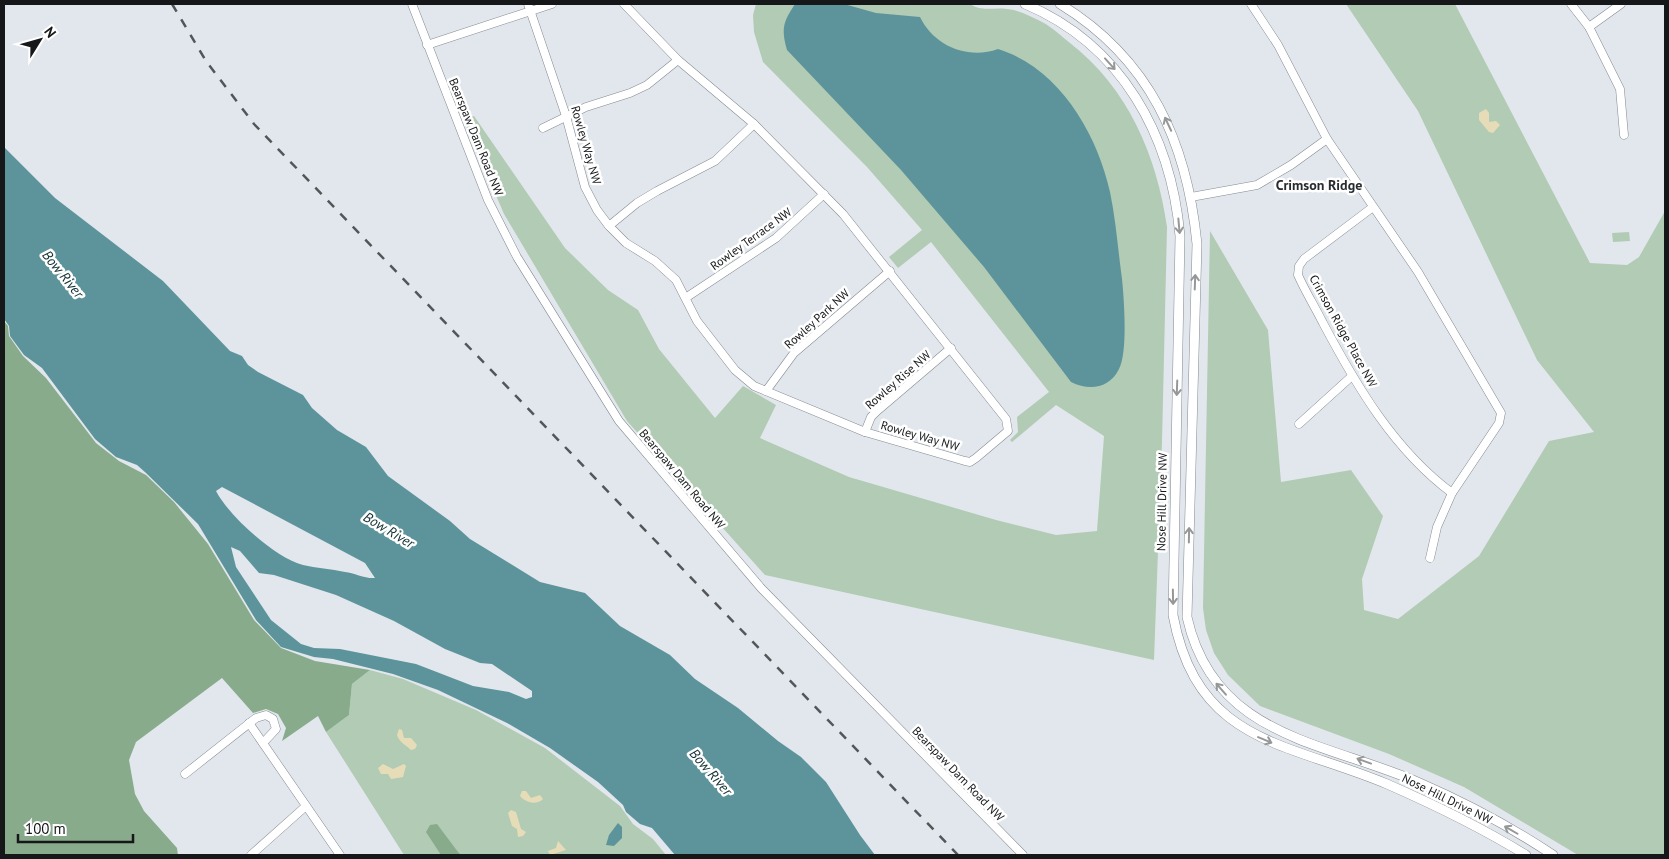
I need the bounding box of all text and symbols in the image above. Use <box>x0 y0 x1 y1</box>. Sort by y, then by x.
north arrow <box>15 15 65 65</box>
text: N <box>40 23 60 41</box>
one-way arrow <box>1104 57 1115 70</box>
street label: Bearspaw Dam Road NW <box>446 76 507 198</box>
street label: Rowley Way NW <box>568 104 605 186</box>
one-way arrow <box>1163 117 1172 132</box>
district label: Crimson Ridge <box>1276 176 1362 194</box>
street label: Rowley Terrace NW <box>707 204 794 273</box>
one-way arrow <box>1175 218 1184 234</box>
water label: Bow River <box>38 247 89 303</box>
street label: Crimson Ridge Place NW <box>1306 272 1381 390</box>
one-way arrow <box>1191 275 1200 291</box>
street label: Rowley Park NW <box>781 285 852 352</box>
street label: Rowley Rise NW <box>862 347 934 412</box>
one-way arrow <box>1172 380 1182 396</box>
street label: Rowley Way NW <box>879 417 961 454</box>
street label: Bearspaw Dam Road NW <box>636 426 729 532</box>
street label: Nose Hill Drive NW <box>1153 453 1170 551</box>
water label: Bow River <box>360 508 419 553</box>
one-way arrow <box>1184 528 1194 544</box>
one-way arrow <box>1168 589 1177 605</box>
one-way arrow <box>1215 683 1227 696</box>
street label: Bearspaw Dam Road NW <box>909 723 1007 824</box>
one-way arrow <box>1257 735 1272 745</box>
water label: Bow River <box>686 745 737 800</box>
one-way arrow <box>1357 756 1373 765</box>
street label: Nose Hill Drive NW <box>1400 770 1495 827</box>
scale bar <box>18 812 132 844</box>
text: 100 m <box>25 819 66 838</box>
one-way arrow <box>1504 825 1519 835</box>

